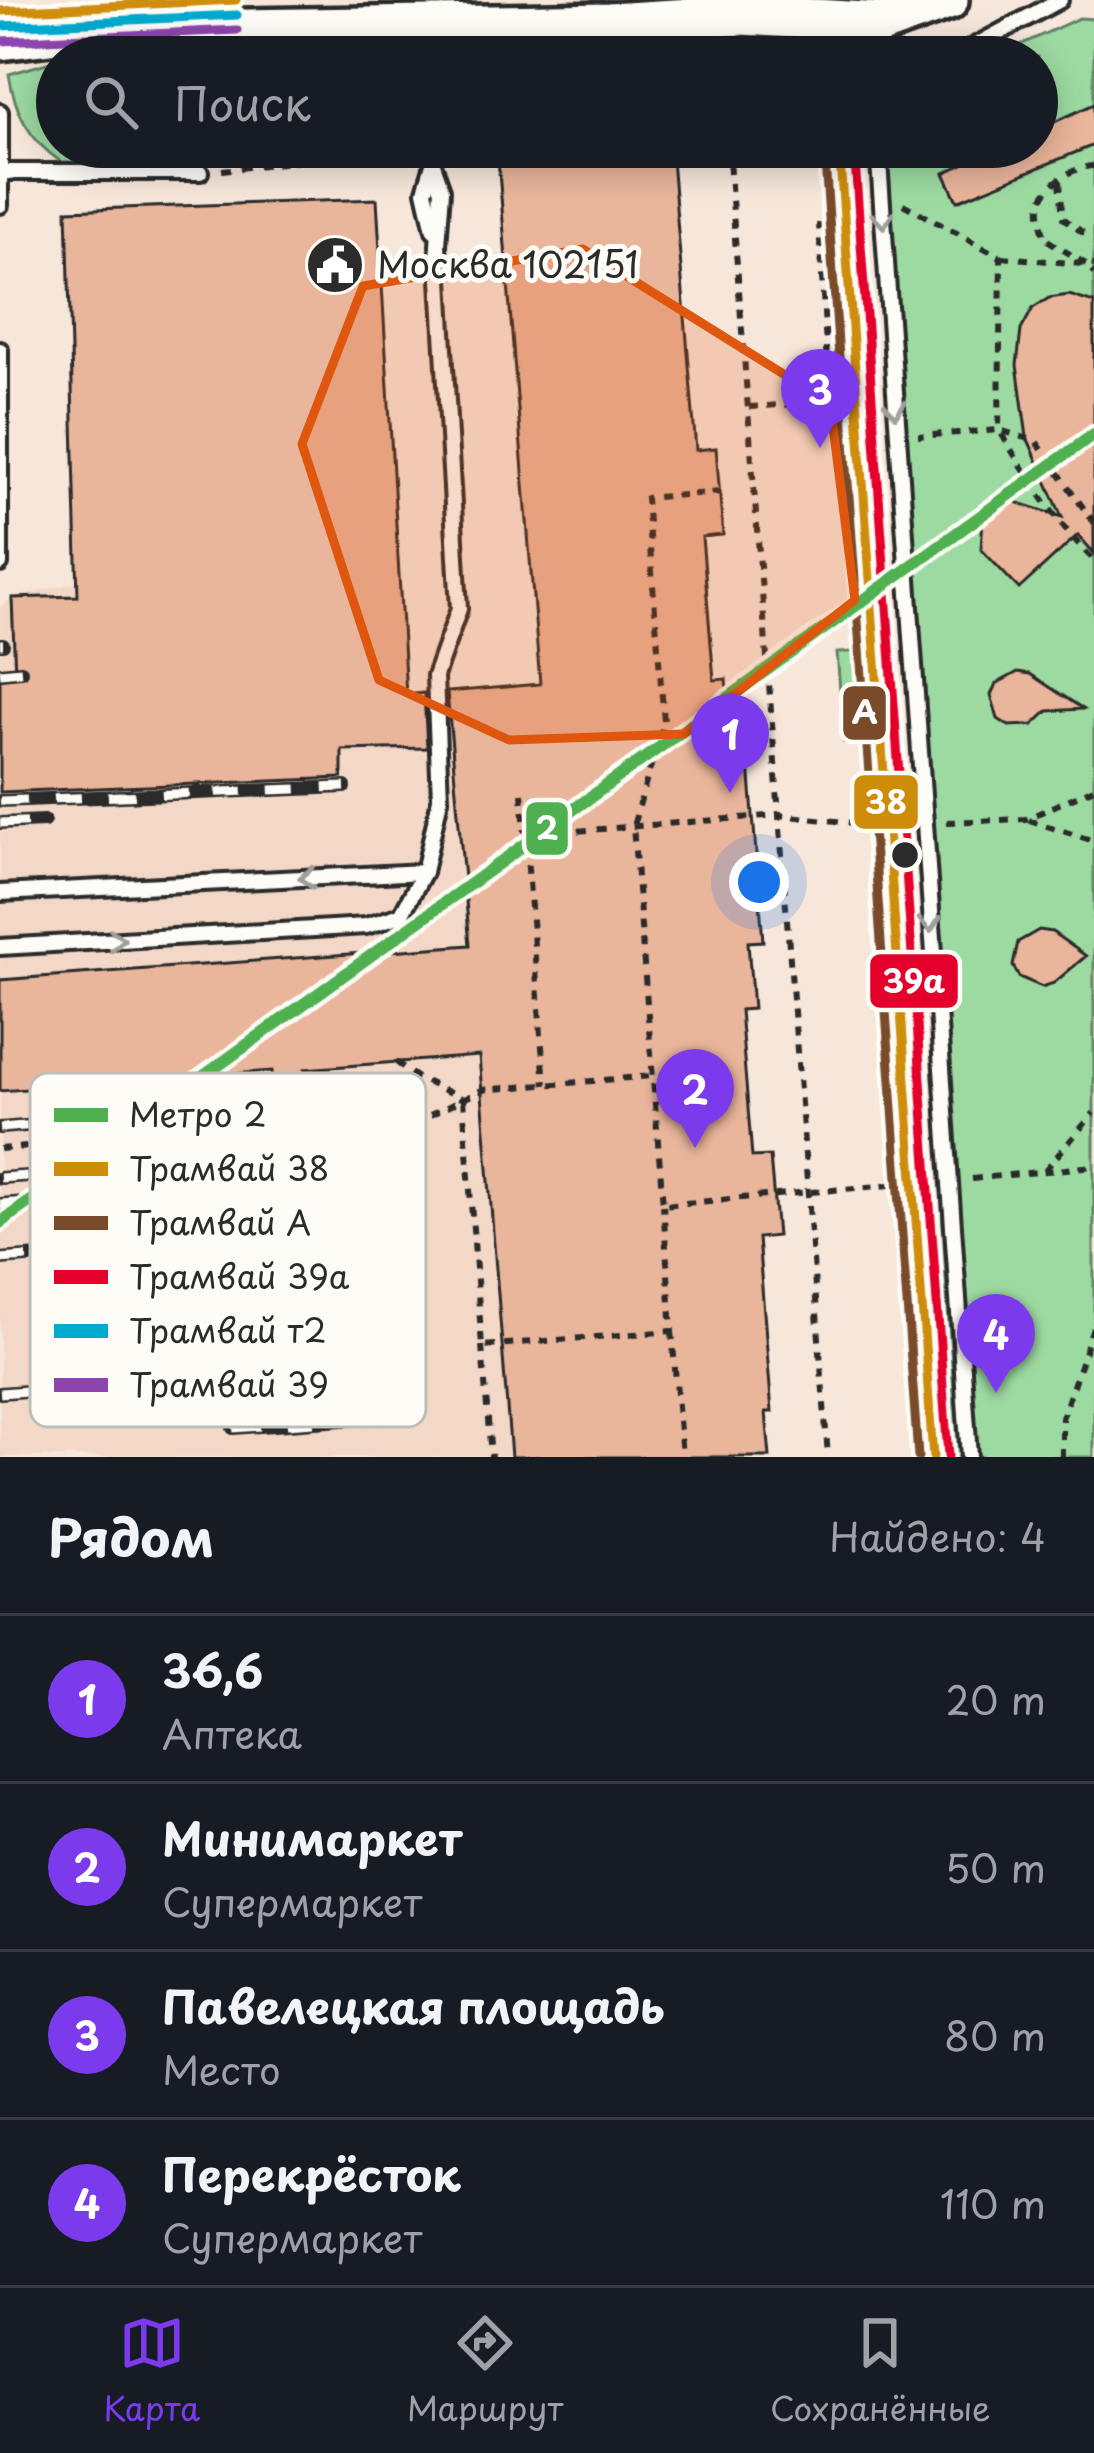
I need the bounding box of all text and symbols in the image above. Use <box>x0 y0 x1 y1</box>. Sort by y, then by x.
search box <box>36 36 1058 168</box>
text: Поиск <box>174 68 311 136</box>
icon: search <box>78 69 144 135</box>
one-way arrow <box>870 211 896 230</box>
public building icon: Москва 102151 <box>304 234 366 296</box>
place label: Москва 102151 <box>377 236 638 290</box>
pin: 3 <box>781 349 859 448</box>
one-way arrow <box>881 400 907 419</box>
line badge: А <box>841 684 888 742</box>
text: А <box>852 685 878 735</box>
pin: 1 <box>691 694 769 793</box>
line badge: 38 <box>852 773 920 831</box>
text: 38 <box>865 775 907 825</box>
line badge: 2 <box>524 800 570 857</box>
text: 2 <box>535 801 559 851</box>
unlabelled marker <box>889 839 921 871</box>
your location <box>729 852 789 912</box>
one-way arrow <box>297 864 316 890</box>
one-way arrow <box>916 915 942 934</box>
one-way arrow <box>108 927 127 953</box>
line badge: 39а <box>868 952 960 1010</box>
text: 39а <box>883 954 946 1004</box>
pin: 2 <box>656 1049 734 1148</box>
legend <box>30 1073 426 1427</box>
text: Метро 2 <box>129 1088 267 1138</box>
text: Трамвай 38 <box>129 1142 329 1192</box>
text: Трамвай А <box>129 1196 311 1246</box>
text: Трамвай 39а <box>129 1250 350 1300</box>
pin: 4 <box>957 1294 1035 1393</box>
text: Трамвай т2 <box>129 1304 327 1354</box>
text: Трамвай 39 <box>129 1358 329 1408</box>
text: Рядом <box>48 1497 214 1574</box>
text: Найдено: 4 <box>829 1506 1046 1565</box>
text: 36,6 <box>162 1635 263 1703</box>
text: 1 <box>78 1669 96 1728</box>
text: 20 m <box>945 1669 1046 1728</box>
text: Аптека <box>162 1703 302 1762</box>
text: Минимаркет <box>162 1803 462 1871</box>
text: 2 <box>73 1837 101 1896</box>
text: 50 m <box>945 1837 1046 1896</box>
text: Супермаркет <box>162 1871 422 1930</box>
text: Павелецкая площадь <box>162 1971 665 2039</box>
text: 3 <box>74 2005 100 2064</box>
text: 80 m <box>944 2005 1046 2064</box>
text: Место <box>162 2039 281 2098</box>
text: Перекрёсток <box>162 2139 461 2207</box>
text: 4 <box>74 2173 100 2232</box>
text: 110 m <box>940 2173 1046 2232</box>
text: Супермаркет <box>162 2207 422 2266</box>
tab: Карта <box>103 2310 200 2432</box>
tab: Маршрут <box>407 2310 563 2432</box>
tab: Сохранённые <box>770 2310 991 2432</box>

